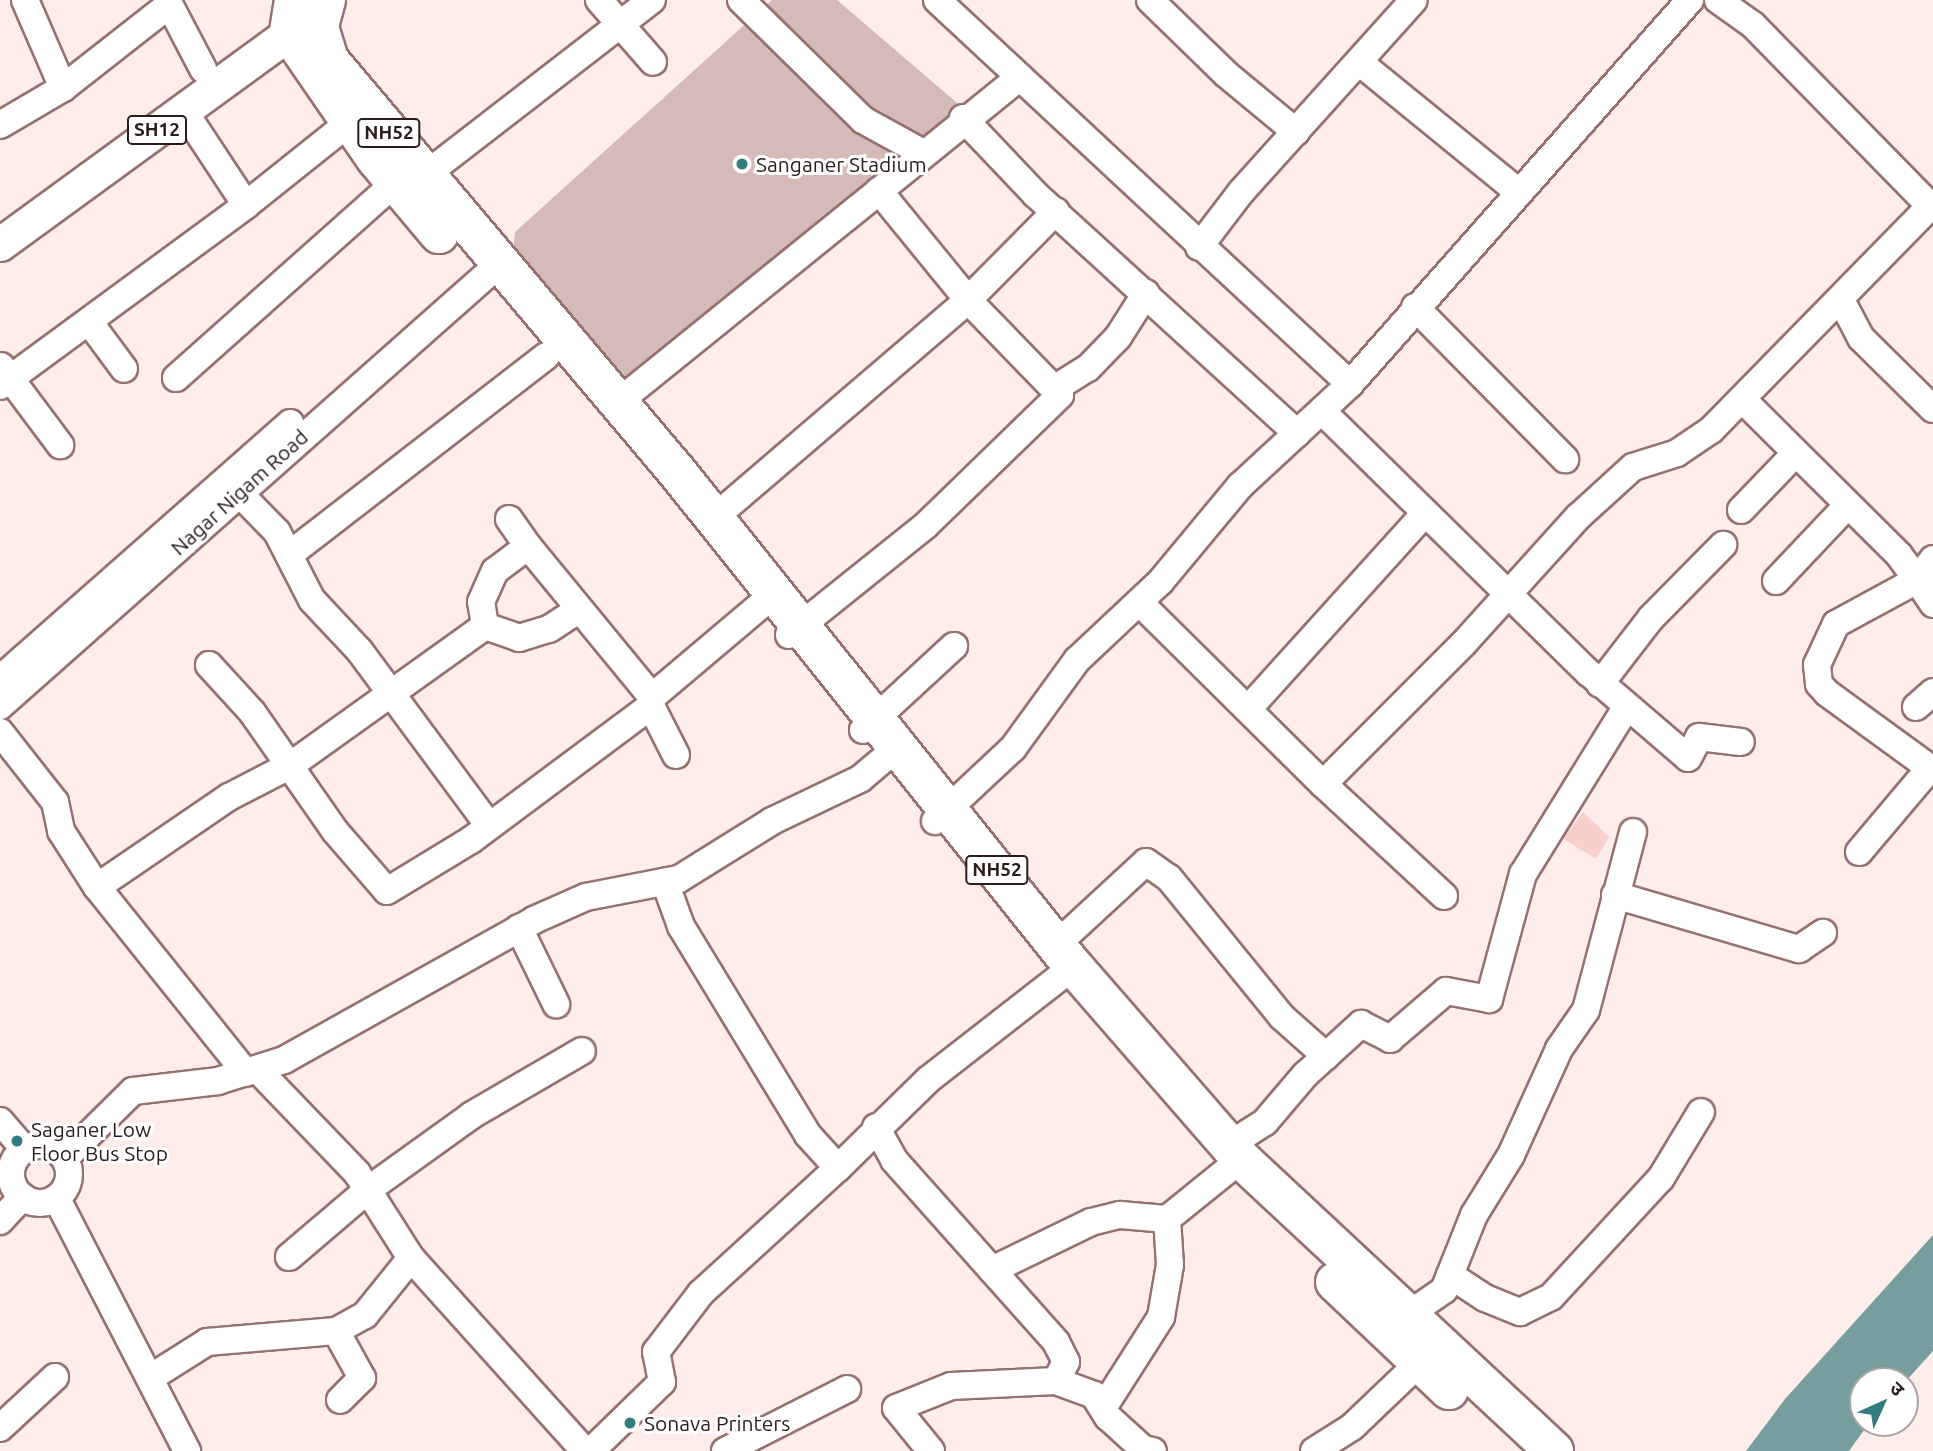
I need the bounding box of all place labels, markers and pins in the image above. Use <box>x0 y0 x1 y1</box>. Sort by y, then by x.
place label: Sanganer Stadium <box>756 151 927 177</box>
marker: Sanganer Stadium <box>734 156 750 172</box>
place label: Saganer Low Floor Bus Stop <box>31 1116 168 1166</box>
marker: Saganer Low Floor Bus Stop <box>9 1133 25 1149</box>
place label: Sonava Printers <box>644 1410 790 1436</box>
marker: Sonava Printers <box>622 1415 638 1431</box>

